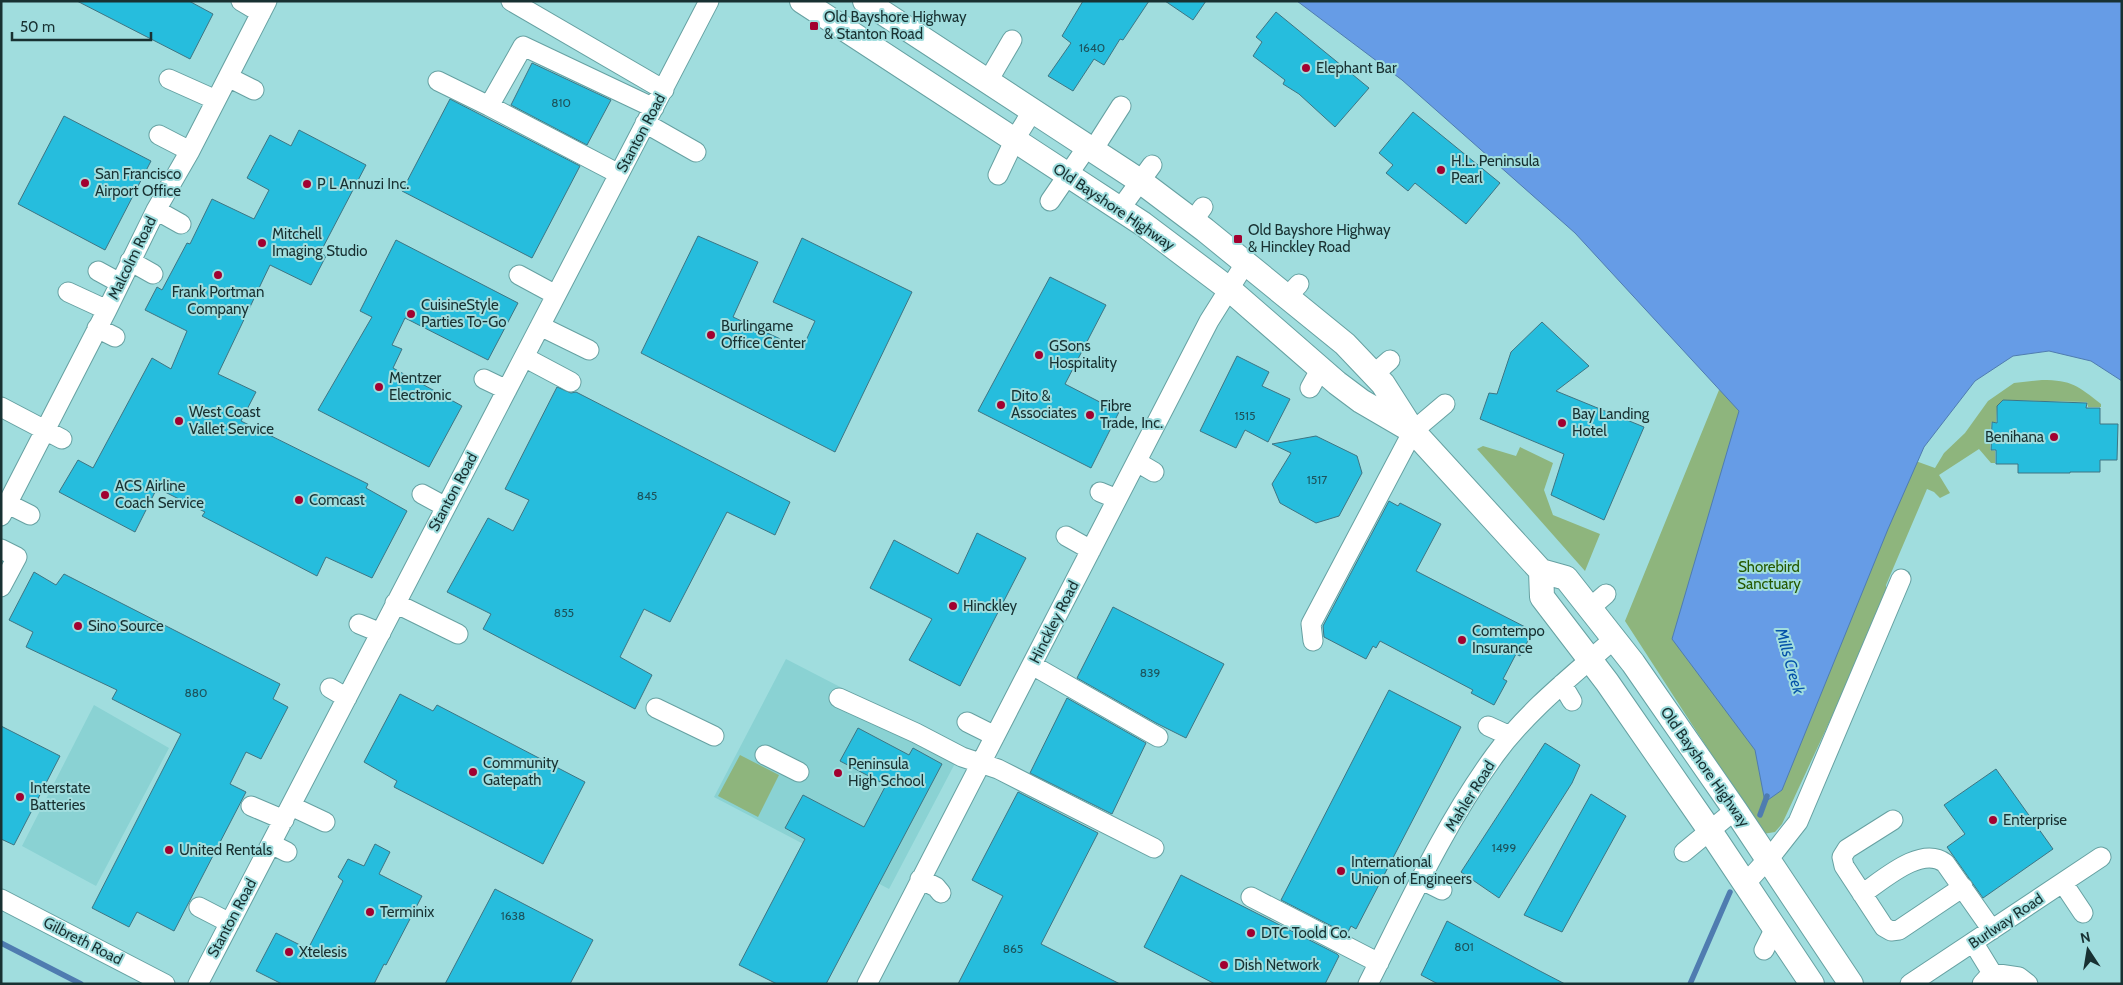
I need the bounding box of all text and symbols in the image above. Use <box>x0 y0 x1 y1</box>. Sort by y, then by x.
place label: Old Bayshore Highway & Stanton Road <box>824 8 967 43</box>
scale bar <box>12 10 151 42</box>
text: 50 m <box>20 18 55 36</box>
marker: Old Bayshore Highway & Stanton Road <box>808 20 820 32</box>
house number: 1640 <box>1079 40 1105 55</box>
place label: Elephant Bar <box>1316 59 1397 77</box>
marker: Elephant Bar <box>1300 62 1312 74</box>
street label: Stanton Road <box>613 91 669 175</box>
house number: 810 <box>551 95 571 110</box>
place label: H.L. Peninsula Pearl <box>1451 152 1540 187</box>
street label: Old Bayshore Highway <box>1050 160 1178 255</box>
marker: H.L. Peninsula Pearl <box>1435 164 1447 176</box>
place label: San Francisco Airport Office <box>95 165 181 200</box>
place label: P L Annuzi Inc. <box>317 175 409 193</box>
marker: San Francisco Airport Office <box>79 177 91 189</box>
marker: P L Annuzi Inc. <box>301 178 313 190</box>
street label: Malcolm Road <box>104 213 160 303</box>
place label: Old Bayshore Highway & Hinckley Road <box>1248 221 1391 256</box>
place label: Mitchell Imaging Studio <box>272 225 367 260</box>
marker: Old Bayshore Highway & Hinckley Road <box>1232 233 1244 245</box>
marker: Mitchell Imaging Studio <box>256 237 268 249</box>
marker: Frank Portman Company <box>212 269 224 281</box>
place label: Frank Portman Company <box>172 283 264 318</box>
place label: CuisineStyle Parties To-Go <box>421 296 506 331</box>
marker: CuisineStyle Parties To-Go <box>405 308 417 320</box>
place label: Burlingame Office Center <box>721 317 806 352</box>
marker: Burlingame Office Center <box>705 329 717 341</box>
place label: GSons Hospitality <box>1049 337 1117 372</box>
marker: GSons Hospitality <box>1033 349 1045 361</box>
place label: Mentzer Electronic <box>389 369 452 404</box>
marker: Mentzer Electronic <box>373 381 385 393</box>
place label: Dito & Associates <box>1011 387 1077 422</box>
place label: Fibre Trade, Inc. <box>1100 397 1163 432</box>
marker: Dito & Associates <box>995 399 1007 411</box>
place label: West Coast Vallet Service <box>189 403 274 438</box>
place label: Bay Landing Hotel <box>1572 405 1650 440</box>
house number: 1515 <box>1235 408 1255 423</box>
marker: Fibre Trade, Inc. <box>1084 409 1096 421</box>
marker: West Coast Vallet Service <box>173 415 185 427</box>
marker: Bay Landing Hotel <box>1556 417 1568 429</box>
place label: Benihana <box>1985 428 2045 446</box>
marker: Benihana <box>2048 431 2060 443</box>
street label: Stanton Road <box>425 450 481 534</box>
house number: 1517 <box>1307 472 1327 487</box>
place label: ACS Airline Coach Service <box>115 477 204 512</box>
house number: 845 <box>637 488 657 503</box>
marker: ACS Airline Coach Service <box>99 489 111 501</box>
place label: Comcast <box>309 491 365 509</box>
marker: Comcast <box>293 494 305 506</box>
park label: Shorebird Sanctuary <box>1737 558 1801 593</box>
street label: Hinckley Road <box>1026 578 1082 666</box>
place label: Hinckley <box>963 597 1018 615</box>
marker: Hinckley <box>947 600 959 612</box>
house number: 855 <box>554 605 574 620</box>
place label: Sino Source <box>88 617 164 635</box>
marker: Sino Source <box>72 620 84 632</box>
place label: Comtempo Insurance <box>1472 622 1545 657</box>
water label: Mills Creek <box>1771 625 1809 697</box>
marker: Comtempo Insurance <box>1456 634 1468 646</box>
house number: 839 <box>1140 665 1160 680</box>
house number: 880 <box>185 685 207 700</box>
street label: Old Bayshore Highway <box>1657 703 1754 831</box>
place label: Community Gatepath <box>483 754 559 789</box>
place label: Peninsula High School <box>848 755 925 790</box>
street label: Mahler Road <box>1441 758 1499 834</box>
marker: Community Gatepath <box>467 766 479 778</box>
marker: Peninsula High School <box>832 767 844 779</box>
place label: Interstate Batteries <box>30 779 91 814</box>
marker: Interstate Batteries <box>14 791 26 803</box>
place label: Enterprise <box>2003 811 2067 829</box>
marker: Enterprise <box>1987 814 1999 826</box>
house number: 1499 <box>1492 840 1516 855</box>
place label: United Rentals <box>179 841 272 859</box>
marker: United Rentals <box>163 844 175 856</box>
place label: International Union of Engineers <box>1351 853 1472 888</box>
marker: International Union of Engineers <box>1335 865 1347 877</box>
street label: Stanton Road <box>204 876 260 960</box>
street label: Burlway Road <box>1965 889 2047 953</box>
place label: Terminix <box>380 903 434 921</box>
marker: Terminix <box>364 906 376 918</box>
house number: 1638 <box>501 908 525 923</box>
street label: Gilbreth Road <box>40 913 126 969</box>
place label: DTC Toold Co. <box>1261 924 1351 942</box>
north arrow <box>2063 925 2113 975</box>
marker: DTC Toold Co. <box>1245 927 1257 939</box>
text: N <box>2079 927 2092 947</box>
house number: 801 <box>1454 939 1474 954</box>
house number: 865 <box>1003 941 1023 956</box>
place label: Xtelesis <box>299 943 347 961</box>
marker: Xtelesis <box>283 946 295 958</box>
place label: Dish Network <box>1234 956 1320 974</box>
marker: Dish Network <box>1218 959 1230 971</box>

